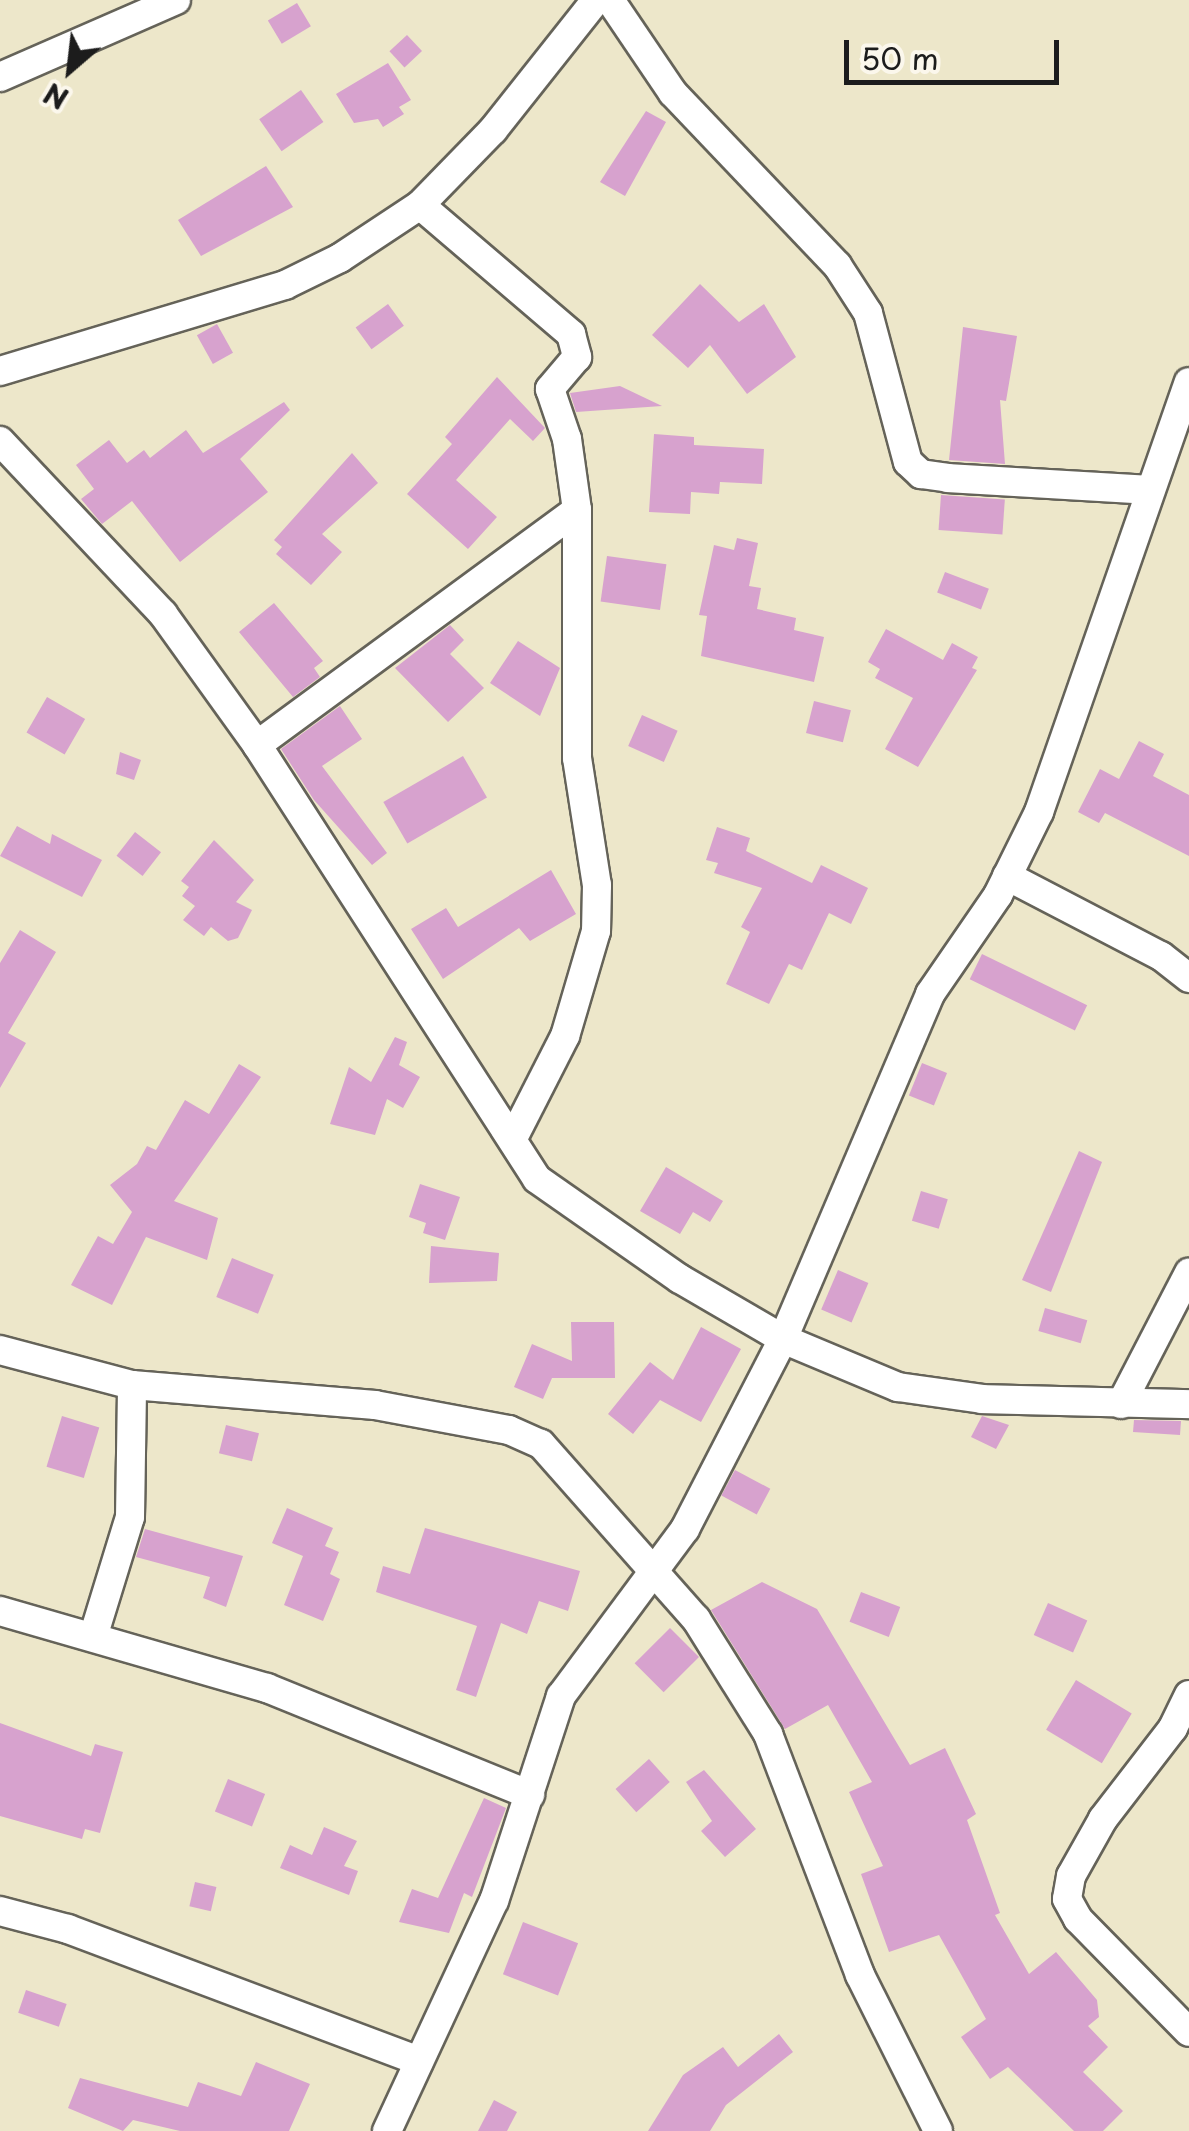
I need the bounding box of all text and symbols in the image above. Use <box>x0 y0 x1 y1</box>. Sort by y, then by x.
north arrow <box>20 20 120 120</box>
scale bar <box>849 20 1064 82</box>
text: 50 m <box>861 35 939 80</box>
text: N <box>36 73 76 121</box>

